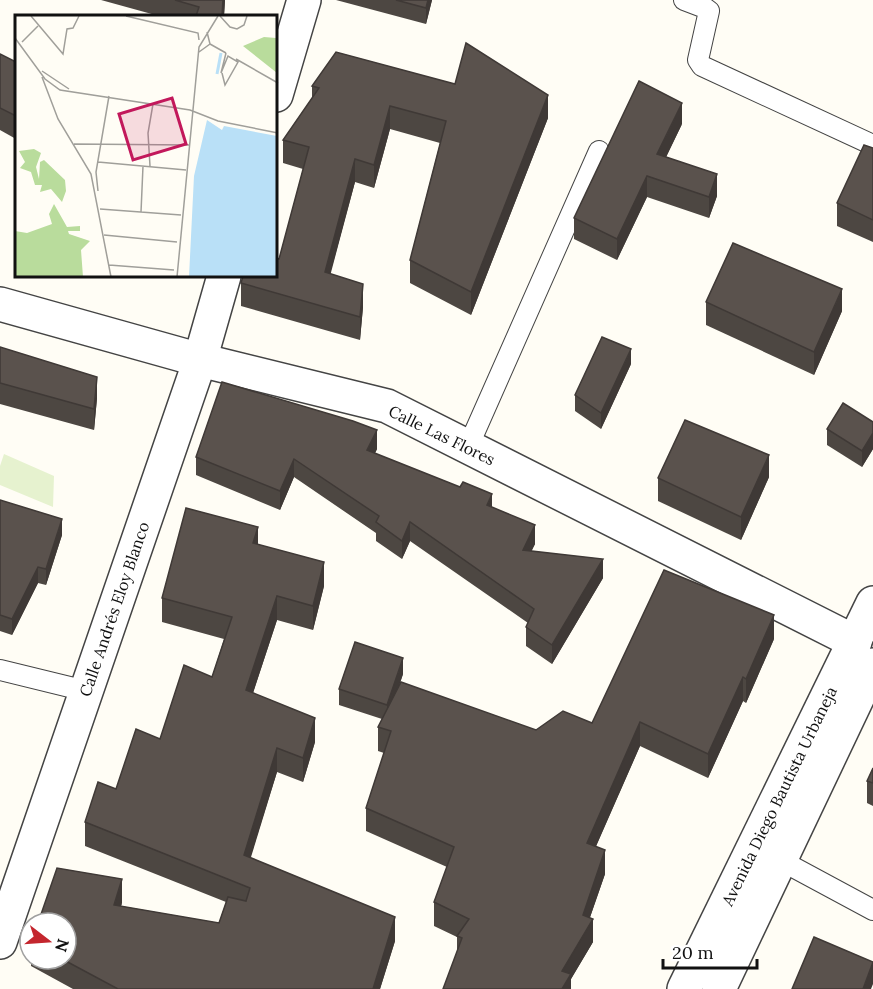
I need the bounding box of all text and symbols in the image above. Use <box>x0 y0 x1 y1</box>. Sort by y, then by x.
inset map <box>15 15 278 278</box>
street label: Calle Las Flores <box>386 401 498 469</box>
street label: Calle Andrés Eloy Blanco <box>75 519 153 699</box>
street label: Avenida Diego Bautista Urbaneja <box>717 683 841 910</box>
north arrow <box>18 911 78 971</box>
scale bar <box>663 932 758 970</box>
text: N <box>51 937 74 954</box>
text: 20 m <box>672 941 714 964</box>

